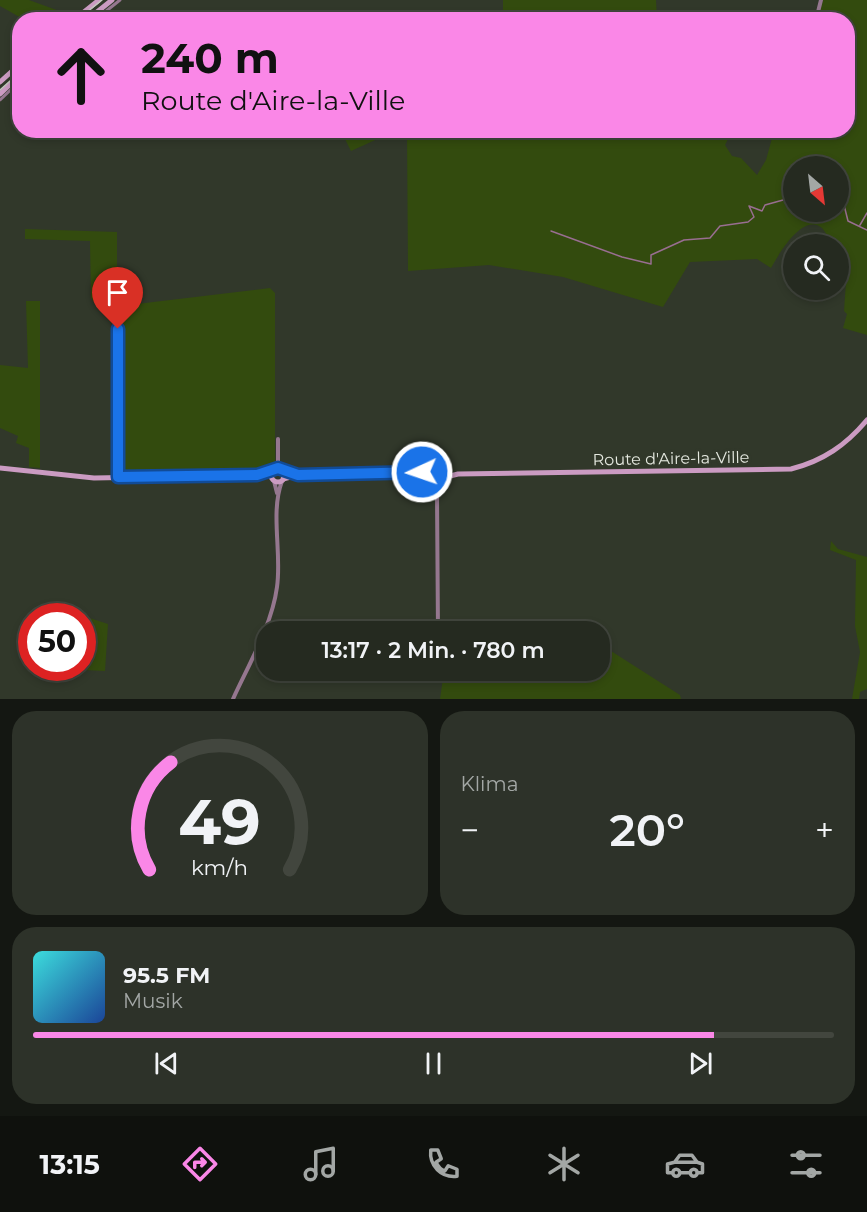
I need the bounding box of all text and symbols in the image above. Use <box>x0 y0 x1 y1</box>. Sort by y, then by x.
text: 240 m <box>141 32 279 84</box>
icon: ahead <box>42 36 120 114</box>
text: Route d'Aire-la-Ville <box>141 84 405 117</box>
north arrow <box>783 156 849 222</box>
map controls <box>783 156 849 300</box>
button: search <box>783 234 849 300</box>
pin <box>92 267 143 329</box>
icon: arrive <box>101 276 134 309</box>
position arrow <box>390 440 454 504</box>
street label: Route d'Aire-la-Ville <box>593 448 749 469</box>
speed limit sign: 50 <box>18 603 96 681</box>
text: 13:17 · 2 Min. · 780 m <box>321 637 545 664</box>
text: Klima <box>461 772 519 796</box>
text: 49 <box>178 784 261 860</box>
text: 20° <box>610 802 685 857</box>
text: − <box>461 810 479 850</box>
text: + <box>815 810 834 850</box>
text: km/h <box>191 854 248 880</box>
text: 95.5 FM <box>123 962 210 989</box>
text: Musik <box>123 989 183 1013</box>
icon: previous <box>150 1047 183 1080</box>
icon: pause <box>417 1047 450 1080</box>
icon: next <box>684 1047 717 1080</box>
icon: directions <box>179 1143 221 1185</box>
icon: music <box>300 1143 342 1185</box>
icon: phone <box>422 1143 464 1185</box>
icon: climate <box>543 1143 585 1185</box>
icon: car <box>664 1143 706 1185</box>
icon: filters <box>785 1143 827 1185</box>
text: 13:15 <box>40 1148 100 1181</box>

